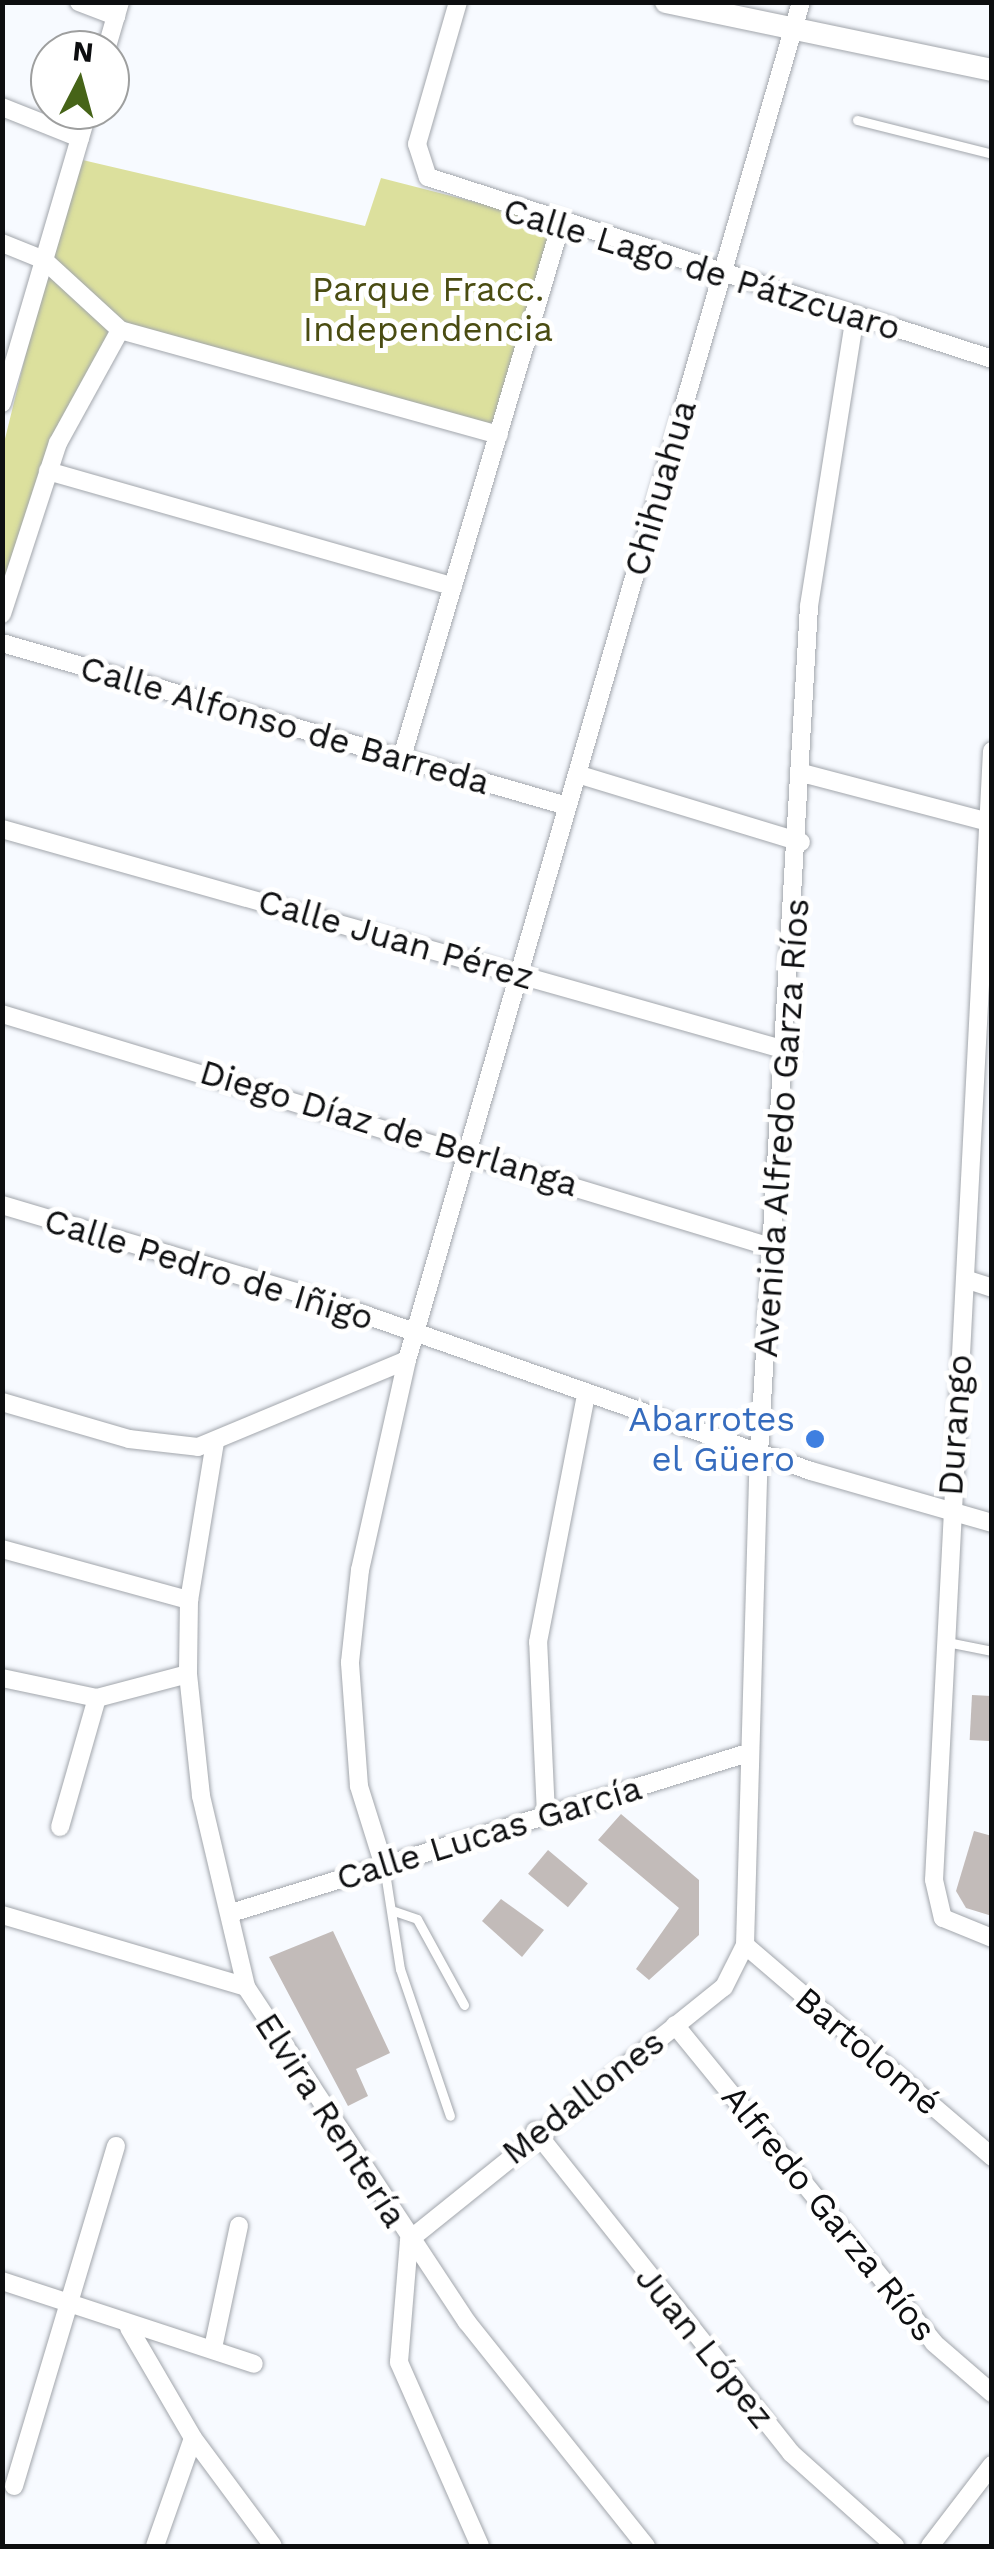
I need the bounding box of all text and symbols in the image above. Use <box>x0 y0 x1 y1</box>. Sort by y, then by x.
north arrow <box>30 30 130 130</box>
text: N <box>71 34 95 69</box>
street label: Calle Lago de Pátzcuaro <box>498 189 906 349</box>
park label: Parque Fracc. Independencia <box>303 268 553 350</box>
street label: Chihuahua <box>615 395 705 581</box>
street label: Calle Alfonso de Barreda <box>75 646 495 804</box>
street label: Calle Juan Pérez <box>253 879 539 999</box>
street label: Avenida Alfredo Garza Ríos <box>744 896 818 1360</box>
street label: Diego Díaz de Berlanga <box>195 1050 583 1206</box>
street label: Calle Pedro de Iñigo <box>39 1199 379 1339</box>
street label: Durango <box>929 1353 981 1497</box>
place label: Abarrotes el Güero <box>628 1398 795 1480</box>
marker: Abarrotes el Güero <box>804 1428 826 1450</box>
street label: Calle Lucas García <box>331 1767 647 1899</box>
street label: Bartolomé <box>787 1978 949 2124</box>
street label: Elvira Rentería <box>246 2005 416 2235</box>
street label: Medallones <box>494 2021 672 2173</box>
street label: Alfredo Garza Ríos <box>713 2076 945 2350</box>
street label: Juan López <box>627 2257 783 2437</box>

